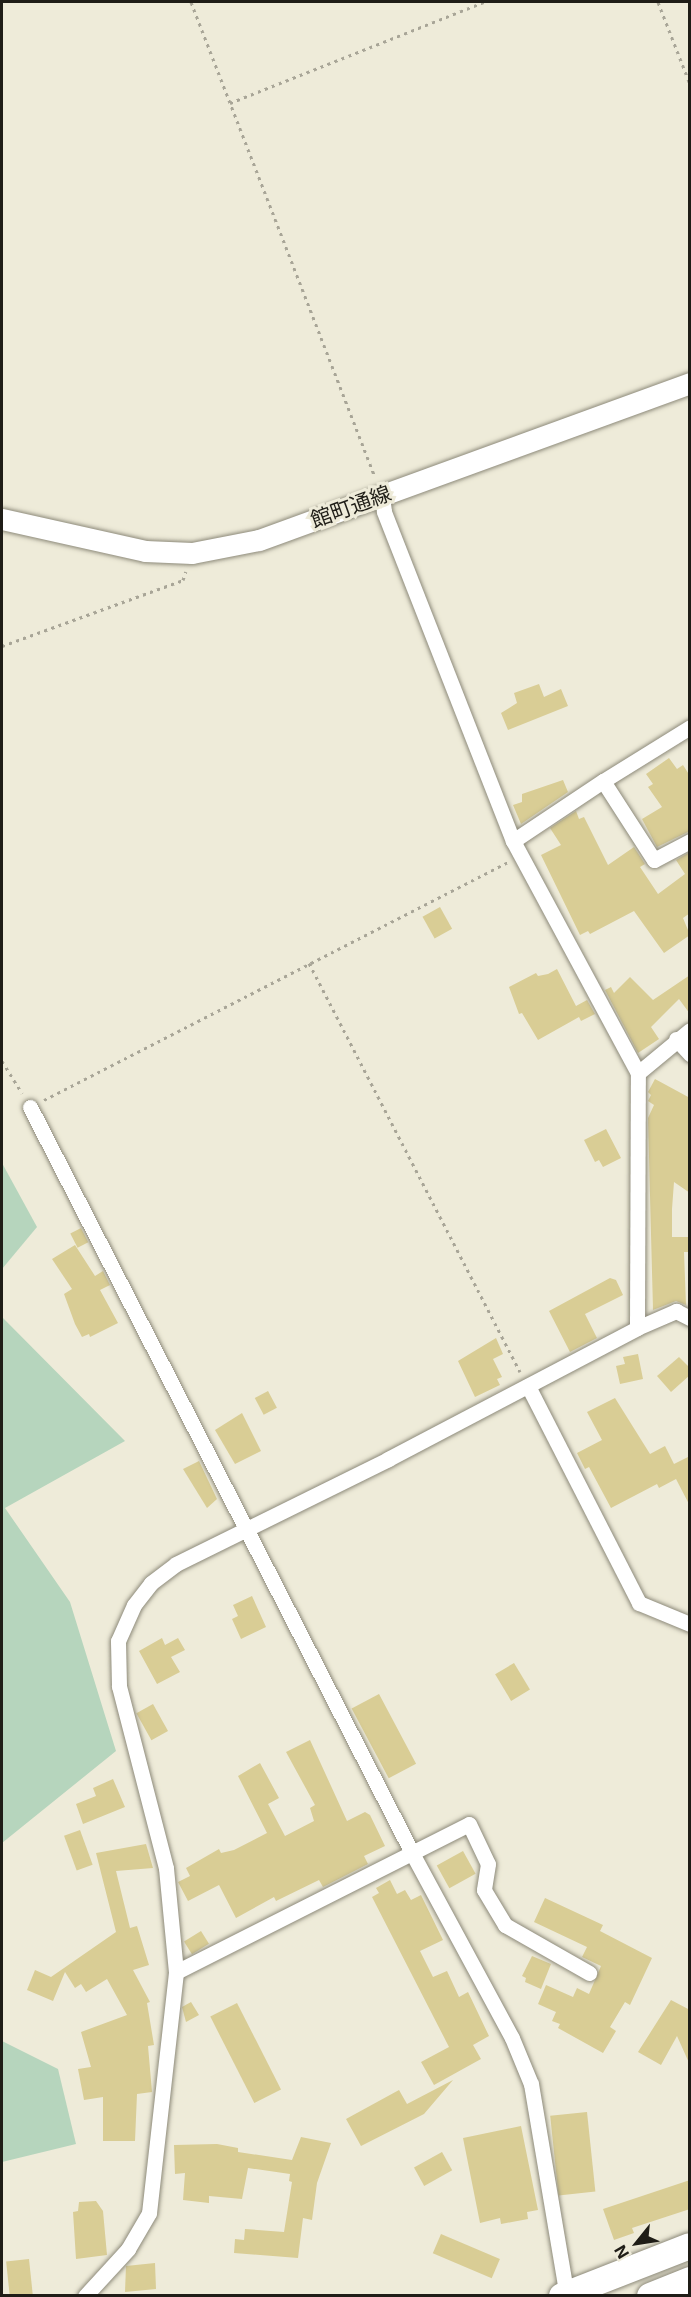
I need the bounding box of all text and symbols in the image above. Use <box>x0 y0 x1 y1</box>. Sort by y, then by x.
street label: 館町通線 <box>307 481 395 533</box>
north arrow <box>607 2213 667 2273</box>
text: N <box>610 2242 633 2262</box>

